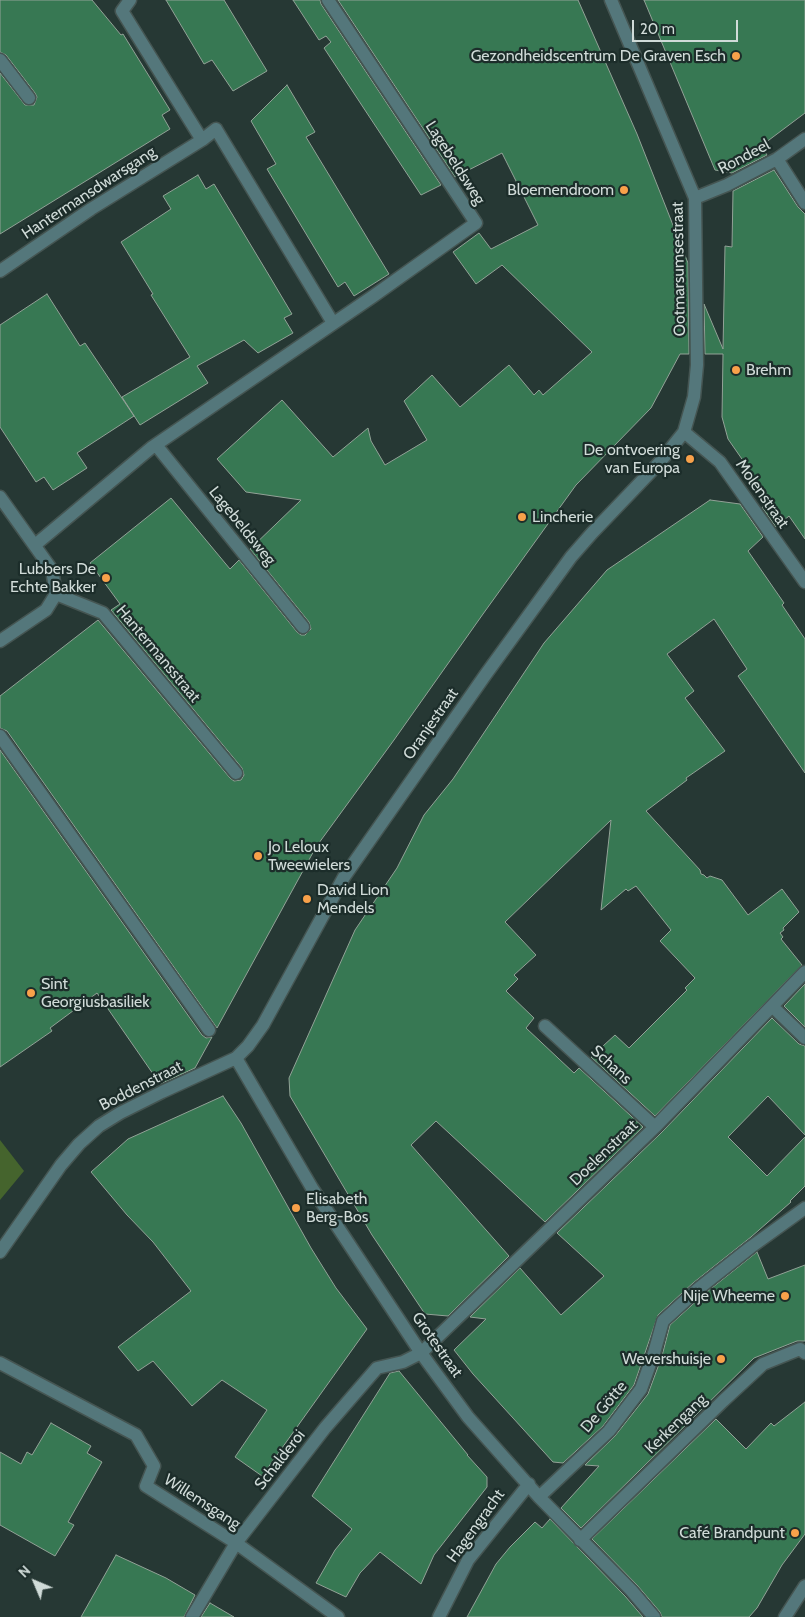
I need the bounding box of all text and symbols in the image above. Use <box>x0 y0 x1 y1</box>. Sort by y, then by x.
scale bar <box>635 10 741 42</box>
text: 20 m <box>640 20 675 38</box>
place label: Gezondheidscentrum De Graven Esch <box>471 46 726 66</box>
marker: Gezondheidscentrum De Graven Esch <box>730 50 742 62</box>
street label: Lagebeldsweg <box>421 118 489 208</box>
street label: Rondeel <box>715 135 773 179</box>
street label: Hantermansdwarsgang <box>18 143 160 243</box>
place label: Bloemendroom <box>507 180 614 200</box>
marker: Bloemendroom <box>618 184 630 196</box>
street label: Ootmarsumsestraat <box>668 202 690 336</box>
place label: Brehm <box>746 360 791 380</box>
marker: Brehm <box>730 364 742 376</box>
place label: De ontvoering van Europa <box>584 440 680 478</box>
marker: De ontvoering van Europa <box>684 453 696 465</box>
street label: Molenstraat <box>731 456 793 532</box>
street label: Lagebeldsweg <box>204 483 280 569</box>
place label: Lincherie <box>532 507 593 527</box>
marker: Lincherie <box>516 511 528 523</box>
place label: Lubbers De Echte Bakker <box>10 559 96 597</box>
marker: Lubbers De Echte Bakker <box>100 572 112 584</box>
street label: Hantermansstraat <box>112 601 204 707</box>
street label: Oranjestraat <box>399 685 463 763</box>
place label: Jo Leloux Tweewielers <box>268 837 350 875</box>
marker: Jo Leloux Tweewielers <box>252 850 264 862</box>
place label: David Lion Mendels <box>317 880 389 918</box>
marker: David Lion Mendels <box>301 893 313 905</box>
place label: Sint Georgiusbasiliek <box>41 974 149 1012</box>
marker: Sint Georgiusbasiliek <box>25 987 37 999</box>
street label: Schans <box>587 1041 635 1089</box>
street label: Boddenstraat <box>96 1057 186 1115</box>
street label: Doelenstraat <box>566 1116 642 1190</box>
place label: Elisabeth Berg-Bos <box>306 1189 368 1227</box>
marker: Elisabeth Berg-Bos <box>290 1202 302 1214</box>
place label: Nije Wheeme <box>683 1286 775 1306</box>
marker: Nije Wheeme <box>779 1290 791 1302</box>
street label: Grotestraat <box>408 1309 466 1381</box>
place label: Wevershuisje <box>622 1349 711 1369</box>
marker: Wevershuisje <box>715 1353 727 1365</box>
street label: De Götte <box>577 1377 631 1437</box>
street label: Kerkengang <box>641 1390 711 1458</box>
street label: Schalderoi <box>251 1426 309 1494</box>
street label: Willemsgang <box>160 1470 244 1534</box>
street label: Hagengracht <box>443 1486 509 1566</box>
place label: Café Brandpunt <box>679 1523 785 1543</box>
marker: Café Brandpunt <box>789 1527 801 1539</box>
north arrow <box>10 1557 60 1607</box>
text: N <box>15 1562 34 1581</box>

